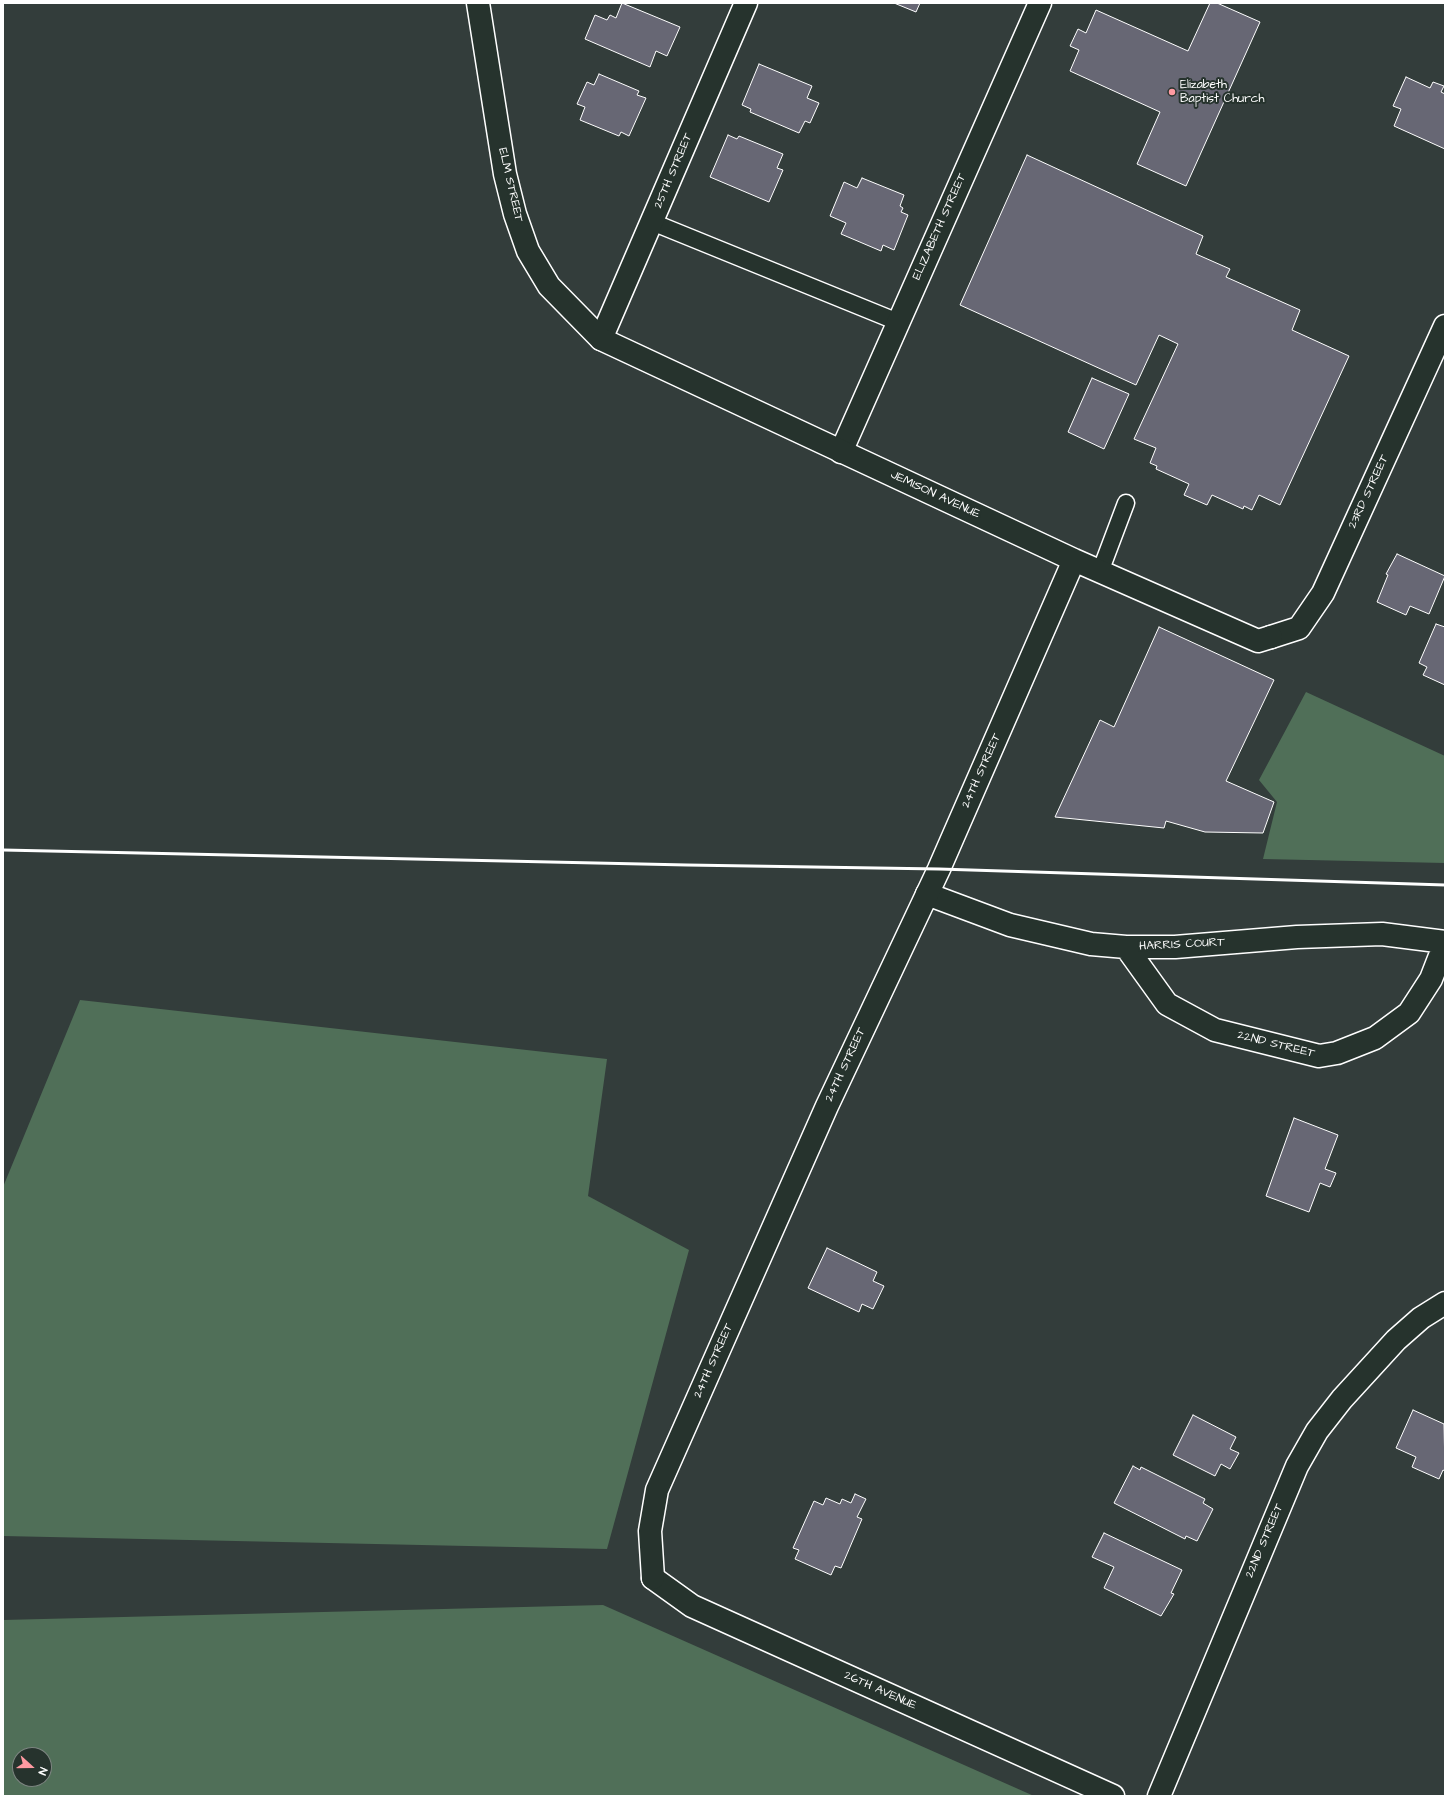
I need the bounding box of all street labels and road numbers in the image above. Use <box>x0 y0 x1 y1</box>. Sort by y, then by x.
street label: 25TH STREET <box>652 131 696 211</box>
street label: ELM STREET <box>494 147 526 223</box>
street label: ELIZABETH STREET <box>910 172 970 282</box>
street label: 23RD STREET <box>1346 453 1392 531</box>
street label: JEMISON AVENUE <box>888 468 982 522</box>
street label: 24TH STREET <box>959 732 1005 810</box>
street label: HARRIS COURT <box>1139 936 1225 954</box>
street label: 24TH STREET <box>823 1026 869 1104</box>
street label: 22ND STREET <box>1236 1028 1316 1062</box>
street label: 24TH STREET <box>691 1322 737 1400</box>
street label: 22ND STREET <box>1243 1502 1287 1580</box>
street label: 26TH AVENUE <box>842 1669 918 1713</box>

